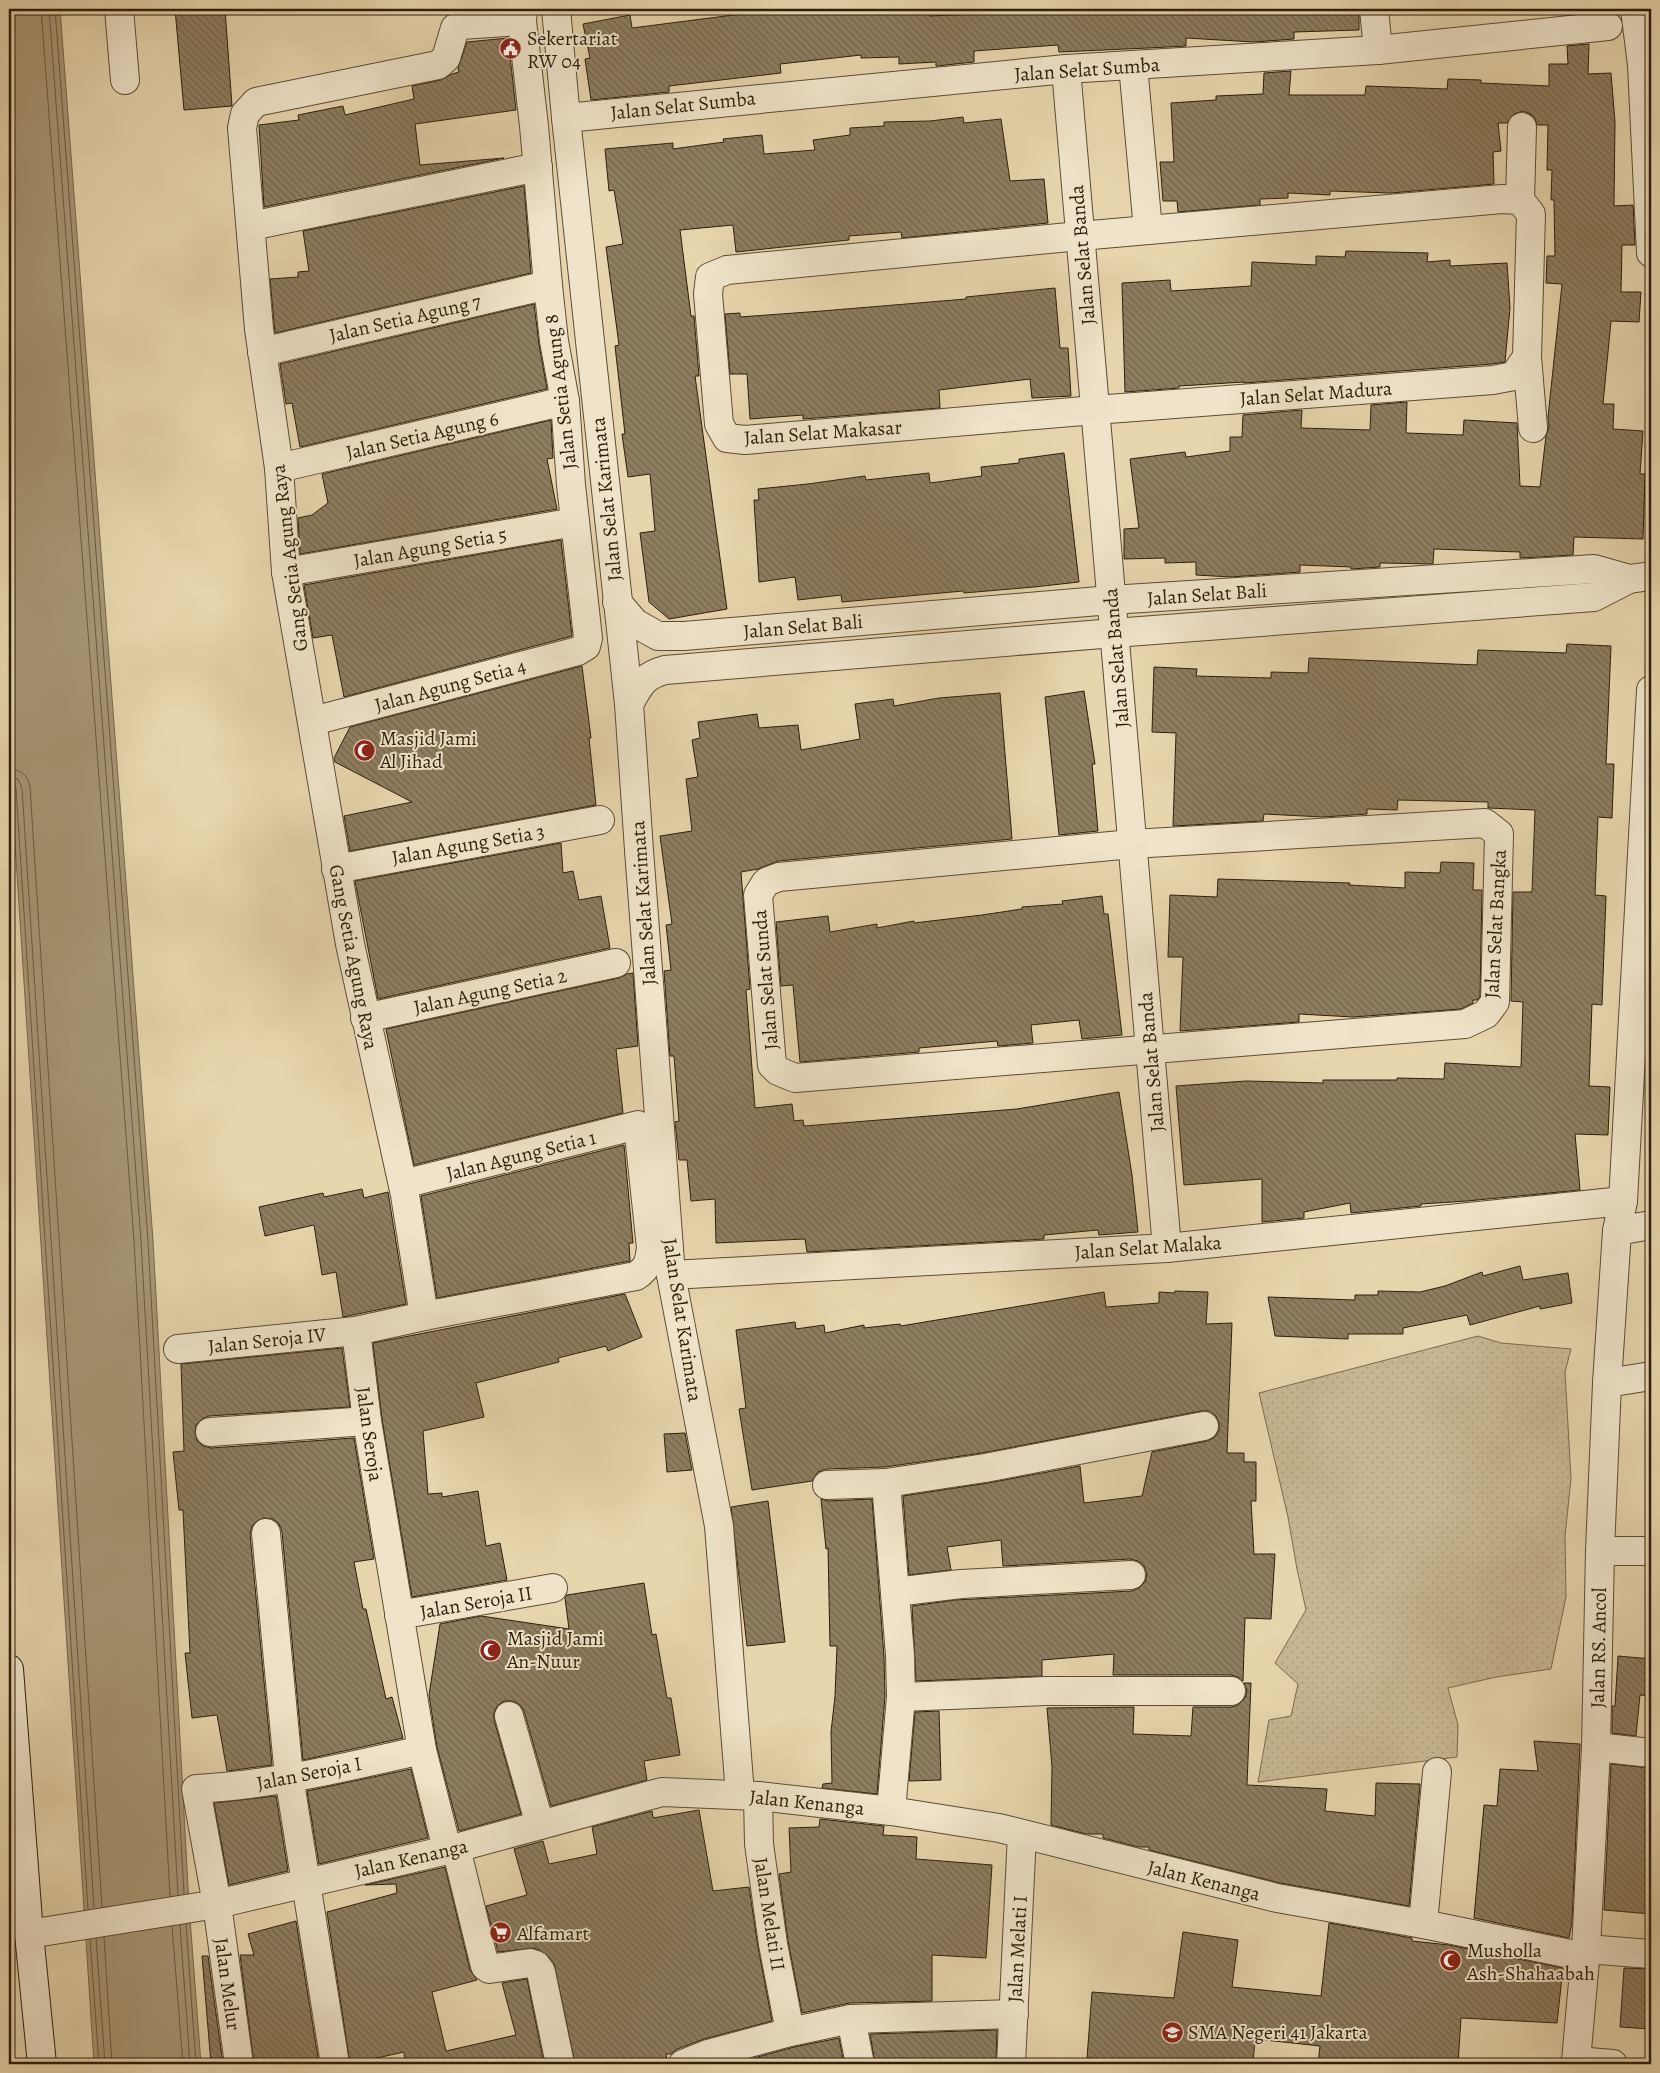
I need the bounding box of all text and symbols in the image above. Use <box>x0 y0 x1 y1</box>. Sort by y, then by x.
place label: Sekertariat RW 04 <box>527 25 618 75</box>
public building icon: Sekertariat RW 04 <box>499 37 523 61</box>
street label: Jalan Selat Sumba <box>1013 51 1161 88</box>
street label: Jalan Selat Sumba <box>609 84 758 127</box>
street label: Jalan Selat Banda <box>1063 183 1102 326</box>
street label: Jalan Setia Agung 7 <box>327 288 484 349</box>
street label: Jalan Setia Agung 8 <box>538 313 583 471</box>
street label: Jalan Selat Madura <box>1239 375 1394 412</box>
street label: Jalan Setia Agung 6 <box>343 405 501 466</box>
street label: Jalan Selat Makasar <box>743 413 903 451</box>
street label: Jalan Selat Karimata <box>584 415 629 582</box>
street label: Gang Setia Agung Raya <box>265 462 314 653</box>
street label: Jalan Agung Setia 5 <box>351 521 509 574</box>
street label: Jalan Selat Bali <box>1146 577 1268 612</box>
street label: Jalan Selat Banda <box>1097 586 1136 729</box>
street label: Jalan Selat Bali <box>742 608 864 645</box>
street label: Jalan Agung Setia 4 <box>371 652 529 719</box>
place label: Masjid Jami Al Jihad <box>379 725 477 775</box>
mosque icon: Masjid Jami Al Jihad <box>352 738 376 762</box>
street label: Jalan Agung Setia 3 <box>389 818 547 871</box>
street label: Jalan Selat Karimata <box>624 819 663 986</box>
street label: Jalan Selat Bangka <box>1478 848 1513 999</box>
street label: Gang Setia Agung Raya <box>322 862 385 1053</box>
street label: Jalan Selat Sunda <box>746 908 785 1051</box>
street label: Jalan Agung Setia 2 <box>411 962 570 1021</box>
street label: Jalan Selat Banda <box>1132 990 1171 1133</box>
street label: Jalan Agung Setia 1 <box>443 1124 599 1187</box>
street label: Jalan Selat Malaka <box>1074 1229 1223 1266</box>
street label: Jalan Selat Karimata <box>656 1236 709 1404</box>
street label: Jalan Seroja IV <box>207 1321 328 1360</box>
street label: Jalan Seroja <box>350 1385 390 1484</box>
street label: Jalan Seroja II <box>418 1579 534 1626</box>
street label: Jalan RS. Ancol <box>1584 1587 1613 1709</box>
place label: Masjid Jami An-Nuur <box>506 1625 604 1675</box>
mosque icon: Masjid Jami An-Nuur <box>479 1638 503 1662</box>
street label: Jalan Seroja I <box>254 1750 364 1797</box>
street label: Jalan Kenanga <box>748 1783 867 1822</box>
street label: Jalan Kenanga <box>352 1832 471 1885</box>
street label: Jalan Kenanga <box>1145 1853 1264 1908</box>
street label: Jalan Melati II <box>747 1855 792 1973</box>
street label: Jalan Melati I <box>1001 1895 1034 2003</box>
place label: Alfamart <box>516 1920 589 1947</box>
supermarket icon: Alfamart <box>489 1921 513 1945</box>
street label: Jalan Melur <box>208 1936 247 2032</box>
place label: Musholla Ash-Shahaabah <box>1466 1937 1595 1987</box>
mosque icon: Musholla Ash-Shahaabah <box>1439 1949 1463 1973</box>
place label: SMA Negeri 41 Jakarta <box>1188 2019 1368 2046</box>
school or university icon: SMA Negeri 41 Jakarta <box>1160 2020 1184 2044</box>

